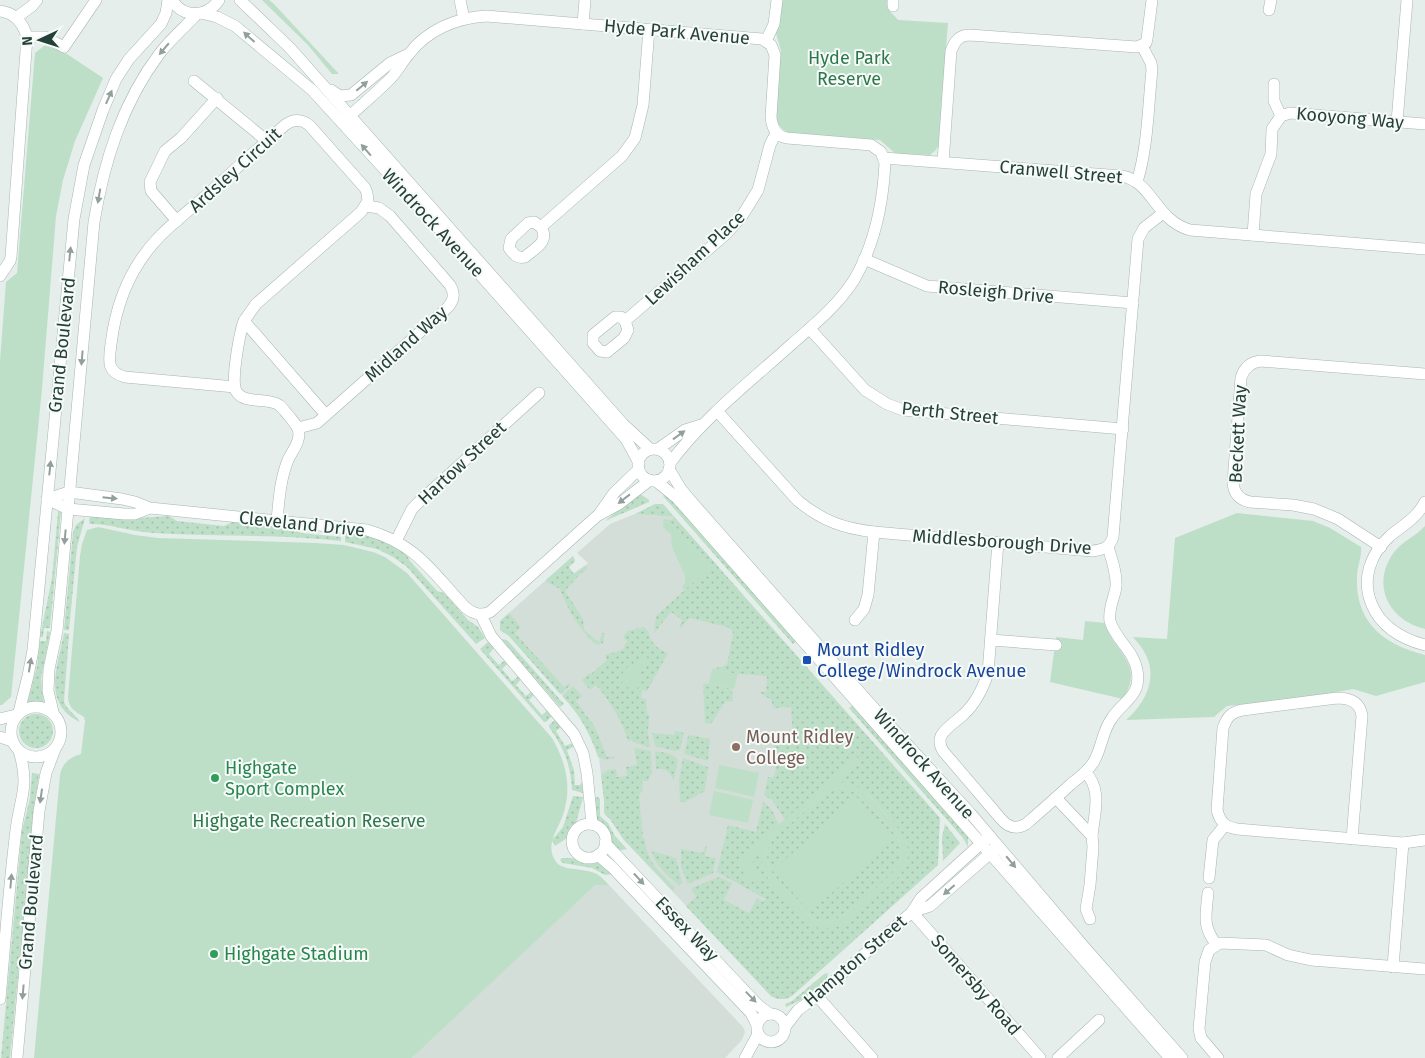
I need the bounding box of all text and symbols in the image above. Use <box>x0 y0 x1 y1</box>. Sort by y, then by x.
north arrow <box>15 15 65 65</box>
street label: Hyde Park Avenue <box>603 15 751 49</box>
one-way arrow <box>242 32 255 43</box>
text: N <box>19 36 36 46</box>
one-way arrow <box>158 43 169 56</box>
park label: Hyde Park Reserve <box>808 47 891 90</box>
one-way arrow <box>356 81 368 92</box>
one-way arrow <box>105 90 113 104</box>
street label: Kooyong Way <box>1295 102 1405 134</box>
street label: Ardsley Circuit <box>184 123 286 217</box>
one-way arrow <box>360 143 371 156</box>
street label: Cranwell Street <box>999 156 1124 188</box>
street label: Windrock Avenue <box>377 164 489 282</box>
one-way arrow <box>94 189 102 205</box>
street label: Lewisham Place <box>640 206 750 310</box>
one-way arrow <box>67 246 75 262</box>
street label: Grand Boulevard <box>44 276 80 414</box>
street label: Rosleigh Drive <box>937 276 1055 308</box>
street label: Midland Way <box>360 301 452 387</box>
one-way arrow <box>77 350 85 366</box>
street label: Beckett Way <box>1224 384 1252 484</box>
street label: Perth Street <box>900 397 1000 429</box>
street label: Hartow Street <box>413 416 511 509</box>
one-way arrow <box>672 430 686 440</box>
one-way arrow <box>46 460 54 476</box>
one-way arrow <box>102 494 118 502</box>
one-way arrow <box>618 494 631 505</box>
street label: Cleveland Drive <box>238 506 366 542</box>
street label: Middlesborough Drive <box>912 525 1092 559</box>
one-way arrow <box>61 529 69 545</box>
place label: Mount Ridley College/Windrock Avenue <box>817 639 1026 682</box>
marker: Mount Ridley College/Windrock Avenue <box>801 654 813 666</box>
one-way arrow <box>27 656 35 672</box>
street label: Windrock Avenue <box>869 704 979 824</box>
place label: Mount Ridley College <box>746 726 853 769</box>
marker: Mount Ridley College <box>730 741 742 753</box>
place label: Highgate Sport Complex <box>225 757 344 800</box>
marker: Highgate Sport Complex <box>209 772 221 784</box>
one-way arrow <box>37 788 45 804</box>
park label: Highgate Recreation Reserve <box>192 810 426 832</box>
street label: Grand Boulevard <box>14 833 48 971</box>
one-way arrow <box>1006 855 1017 868</box>
one-way arrow <box>7 872 15 888</box>
one-way arrow <box>633 872 645 884</box>
one-way arrow <box>942 885 955 896</box>
street label: Essex Way <box>651 892 724 966</box>
street label: Hampton Street <box>799 910 911 1012</box>
street label: Somersby Road <box>926 930 1026 1040</box>
place label: Highgate Stadium <box>224 943 369 965</box>
marker: Highgate Stadium <box>208 948 220 960</box>
one-way arrow <box>18 984 26 1000</box>
one-way arrow <box>745 990 757 1002</box>

